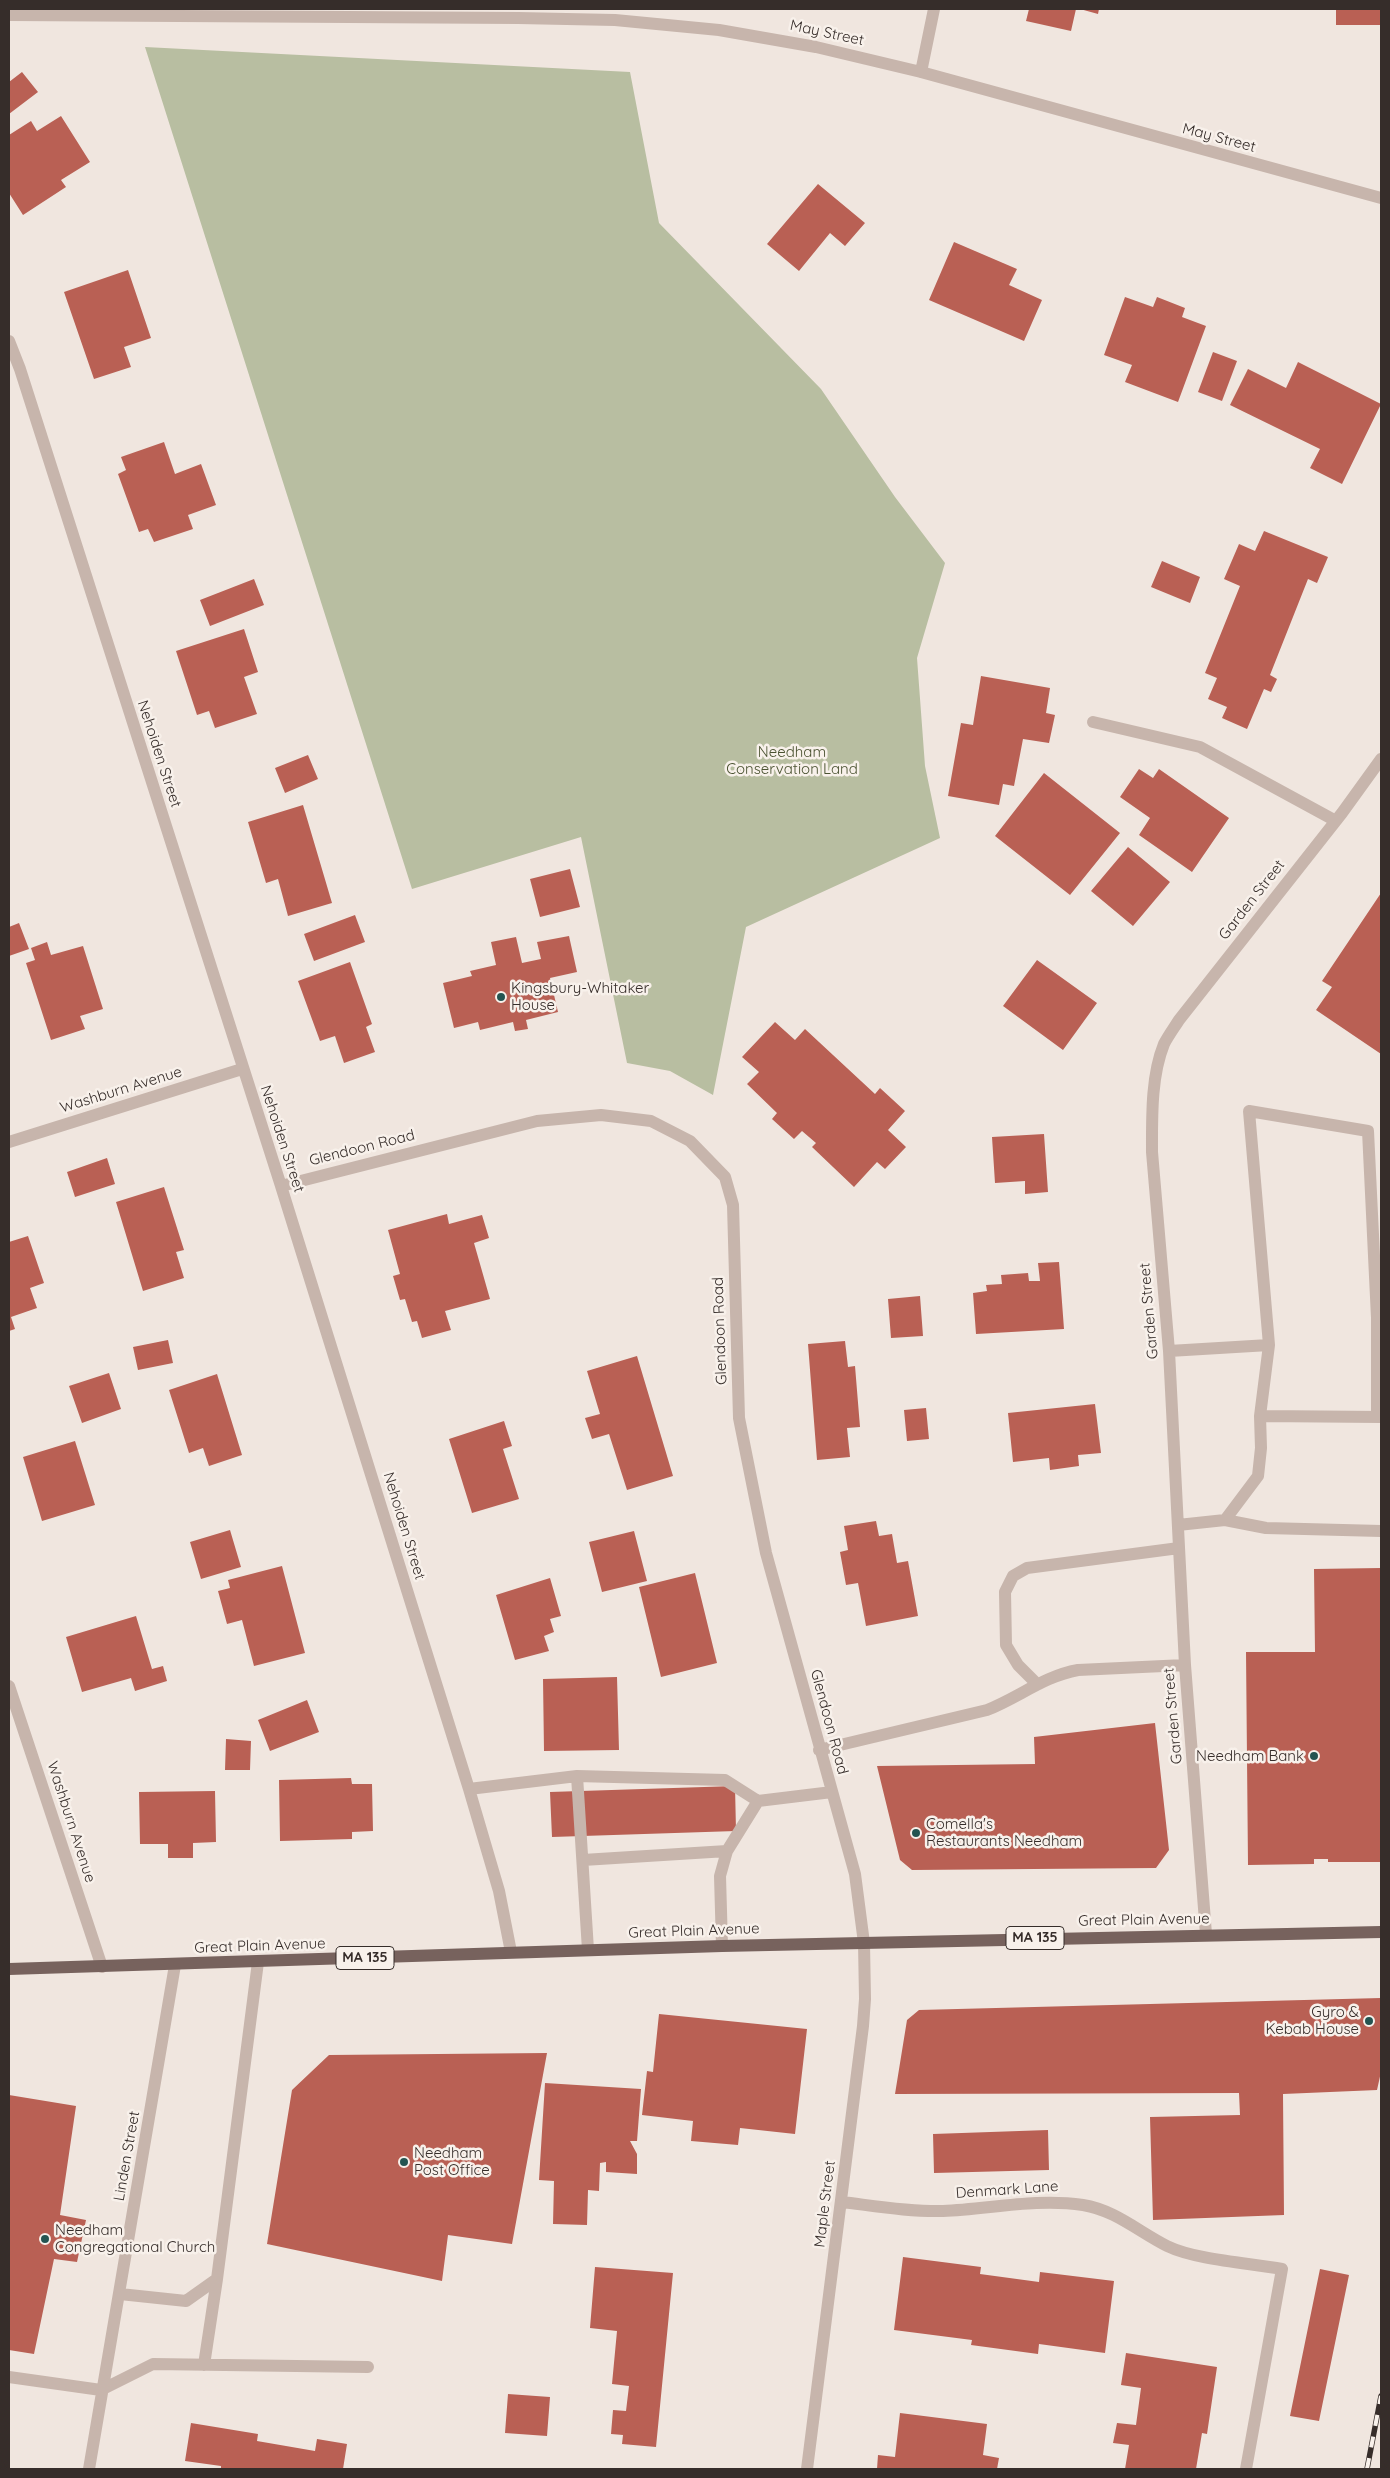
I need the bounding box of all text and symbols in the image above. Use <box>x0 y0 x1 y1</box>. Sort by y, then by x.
street label: May Street <box>788 16 866 50</box>
street label: May Street <box>1180 120 1258 156</box>
street label: Nehoiden Street <box>133 698 185 810</box>
park label: Needham Conservation Land <box>726 743 858 778</box>
street label: Garden Street <box>1215 856 1289 944</box>
place label: Kingsbury-Whitaker House <box>511 979 649 1014</box>
marker: Kingsbury-Whitaker House <box>495 991 507 1003</box>
street label: Washburn Avenue <box>58 1063 184 1117</box>
street label: Nehoiden Street <box>256 1083 308 1195</box>
street label: Glendoon Road <box>307 1126 417 1170</box>
street label: Garden Street <box>1136 1262 1162 1360</box>
street label: Glendoon Road <box>709 1277 731 1385</box>
street label: Nehoiden Street <box>379 1470 429 1582</box>
street label: Glendoon Road <box>806 1667 852 1777</box>
street label: Garden Street <box>1160 1667 1186 1765</box>
place label: Needham Bank <box>1196 1747 1304 1765</box>
marker: Needham Bank <box>1308 1750 1320 1762</box>
street label: Washburn Avenue <box>43 1759 99 1885</box>
place label: Comella's Restaurants Needham <box>926 1815 1082 1850</box>
marker: Comella's Restaurants Needham <box>910 1827 922 1839</box>
street label: Great Plain Avenue <box>1078 1910 1210 1930</box>
street label: Great Plain Avenue <box>628 1920 760 1942</box>
road number: MA 135 <box>1006 1926 1064 1950</box>
street label: Great Plain Avenue <box>194 1935 326 1957</box>
road number: MA 135 <box>336 1946 394 1970</box>
place label: Gyro & Kebab House <box>1265 2003 1359 2038</box>
marker: Gyro & Kebab House <box>1363 2015 1375 2027</box>
street label: Linden Street <box>110 2110 144 2202</box>
place label: Needham Post Office <box>414 2144 490 2179</box>
marker: Needham Post Office <box>398 2156 410 2168</box>
street label: Maple Street <box>811 2160 839 2248</box>
street label: Denmark Lane <box>955 2177 1059 2203</box>
place label: Needham Congregational Church <box>55 2221 215 2256</box>
marker: Needham Congregational Church <box>39 2233 51 2245</box>

